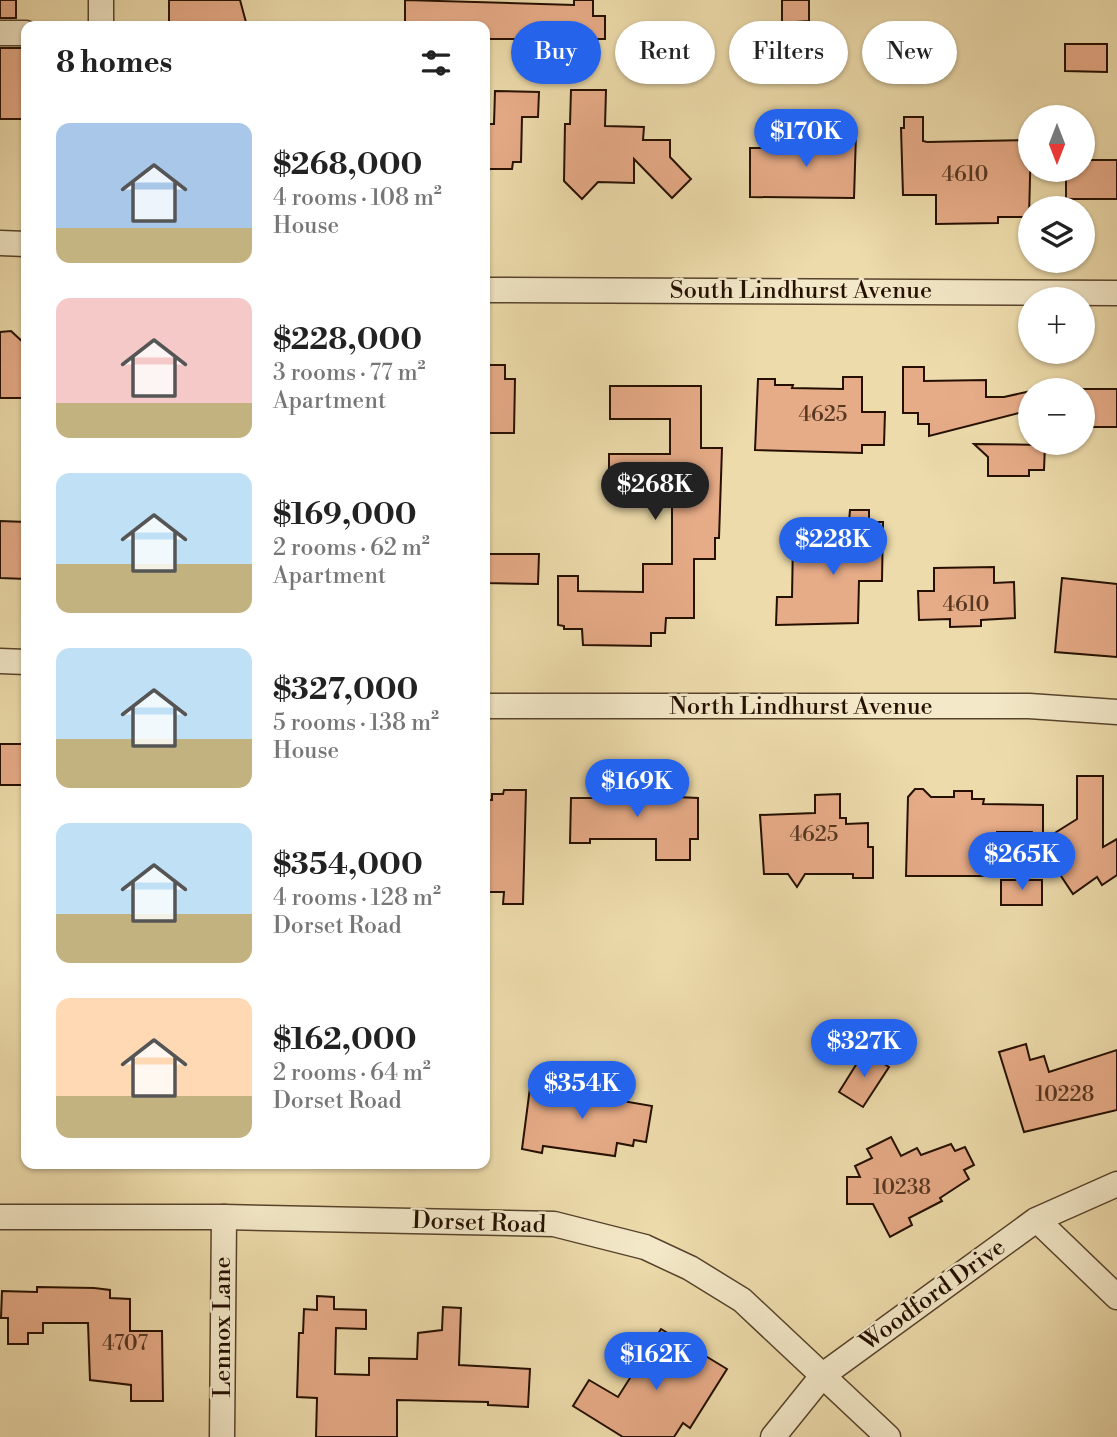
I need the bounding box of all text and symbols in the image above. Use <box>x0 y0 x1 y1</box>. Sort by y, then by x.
chip: Buy <box>511 21 601 84</box>
chip: Rent <box>615 21 715 84</box>
chip: Filters <box>729 21 848 84</box>
chip: New <box>862 21 957 84</box>
text: 8 homes <box>56 44 172 82</box>
icon: filters <box>417 44 455 82</box>
north arrow <box>1018 105 1096 182</box>
map controls <box>1018 105 1095 455</box>
pin: $170K <box>757 110 855 169</box>
text: $170K <box>770 118 842 146</box>
text: $268,000 <box>273 146 422 184</box>
icon: home <box>112 151 196 235</box>
house number: 4610 <box>942 162 988 188</box>
text: 4 rooms · 108 m² <box>273 184 442 212</box>
button: layers <box>1018 196 1095 273</box>
text: House <box>273 212 339 240</box>
street label: South Lindhurst Avenue <box>670 276 932 306</box>
button: + <box>1018 287 1095 364</box>
text: $228,000 <box>273 321 422 359</box>
icon: home <box>112 326 196 410</box>
text: 3 rooms · 77 m² <box>273 359 426 387</box>
button: − <box>1018 378 1095 455</box>
text: Apartment <box>273 387 386 415</box>
house number: 4625 <box>799 402 847 428</box>
pin: $268K <box>606 462 704 522</box>
text: $268K <box>617 471 693 499</box>
text: $169,000 <box>273 496 417 534</box>
icon: home <box>112 501 196 585</box>
pin: $228K <box>784 518 882 577</box>
text: $228K <box>795 526 871 554</box>
text: 2 rooms · 62 m² <box>273 534 430 562</box>
text: Apartment <box>273 562 386 590</box>
house number: 4610 <box>943 592 989 618</box>
text: $327,000 <box>273 671 418 709</box>
icon: home <box>112 676 196 760</box>
street label: North Lindhurst Avenue <box>669 692 933 722</box>
text: 5 rooms · 138 m² <box>273 709 439 737</box>
text: House <box>273 737 339 765</box>
pin: $169K <box>588 760 686 819</box>
text: $169K <box>601 768 673 796</box>
house number: 4625 <box>790 822 838 848</box>
pin: $265K <box>973 832 1071 892</box>
text: $265K <box>984 841 1060 869</box>
text: $354,000 <box>273 846 423 884</box>
icon: home <box>112 851 196 935</box>
text: 4 rooms · 128 m² <box>273 884 441 912</box>
text: Dorset Road <box>273 912 402 940</box>
pin: $327K <box>815 1020 913 1079</box>
text: $162,000 <box>273 1021 416 1059</box>
icon: home <box>112 1026 196 1110</box>
text: $327K <box>827 1028 901 1056</box>
text: 2 rooms · 64 m² <box>273 1059 431 1087</box>
pin: $354K <box>533 1062 631 1121</box>
text: $354K <box>544 1070 620 1098</box>
house number: 10228 <box>1036 1082 1094 1108</box>
text: Dorset Road <box>273 1087 402 1115</box>
house number: 10238 <box>873 1175 931 1201</box>
street label: Dorset Road <box>411 1206 547 1240</box>
street label: Woodford Drive <box>854 1232 1012 1358</box>
street label: Lennox Lane <box>208 1256 238 1398</box>
house number: 4707 <box>102 1331 148 1357</box>
pin: $162K <box>607 1332 705 1392</box>
text: $162K <box>620 1341 692 1369</box>

